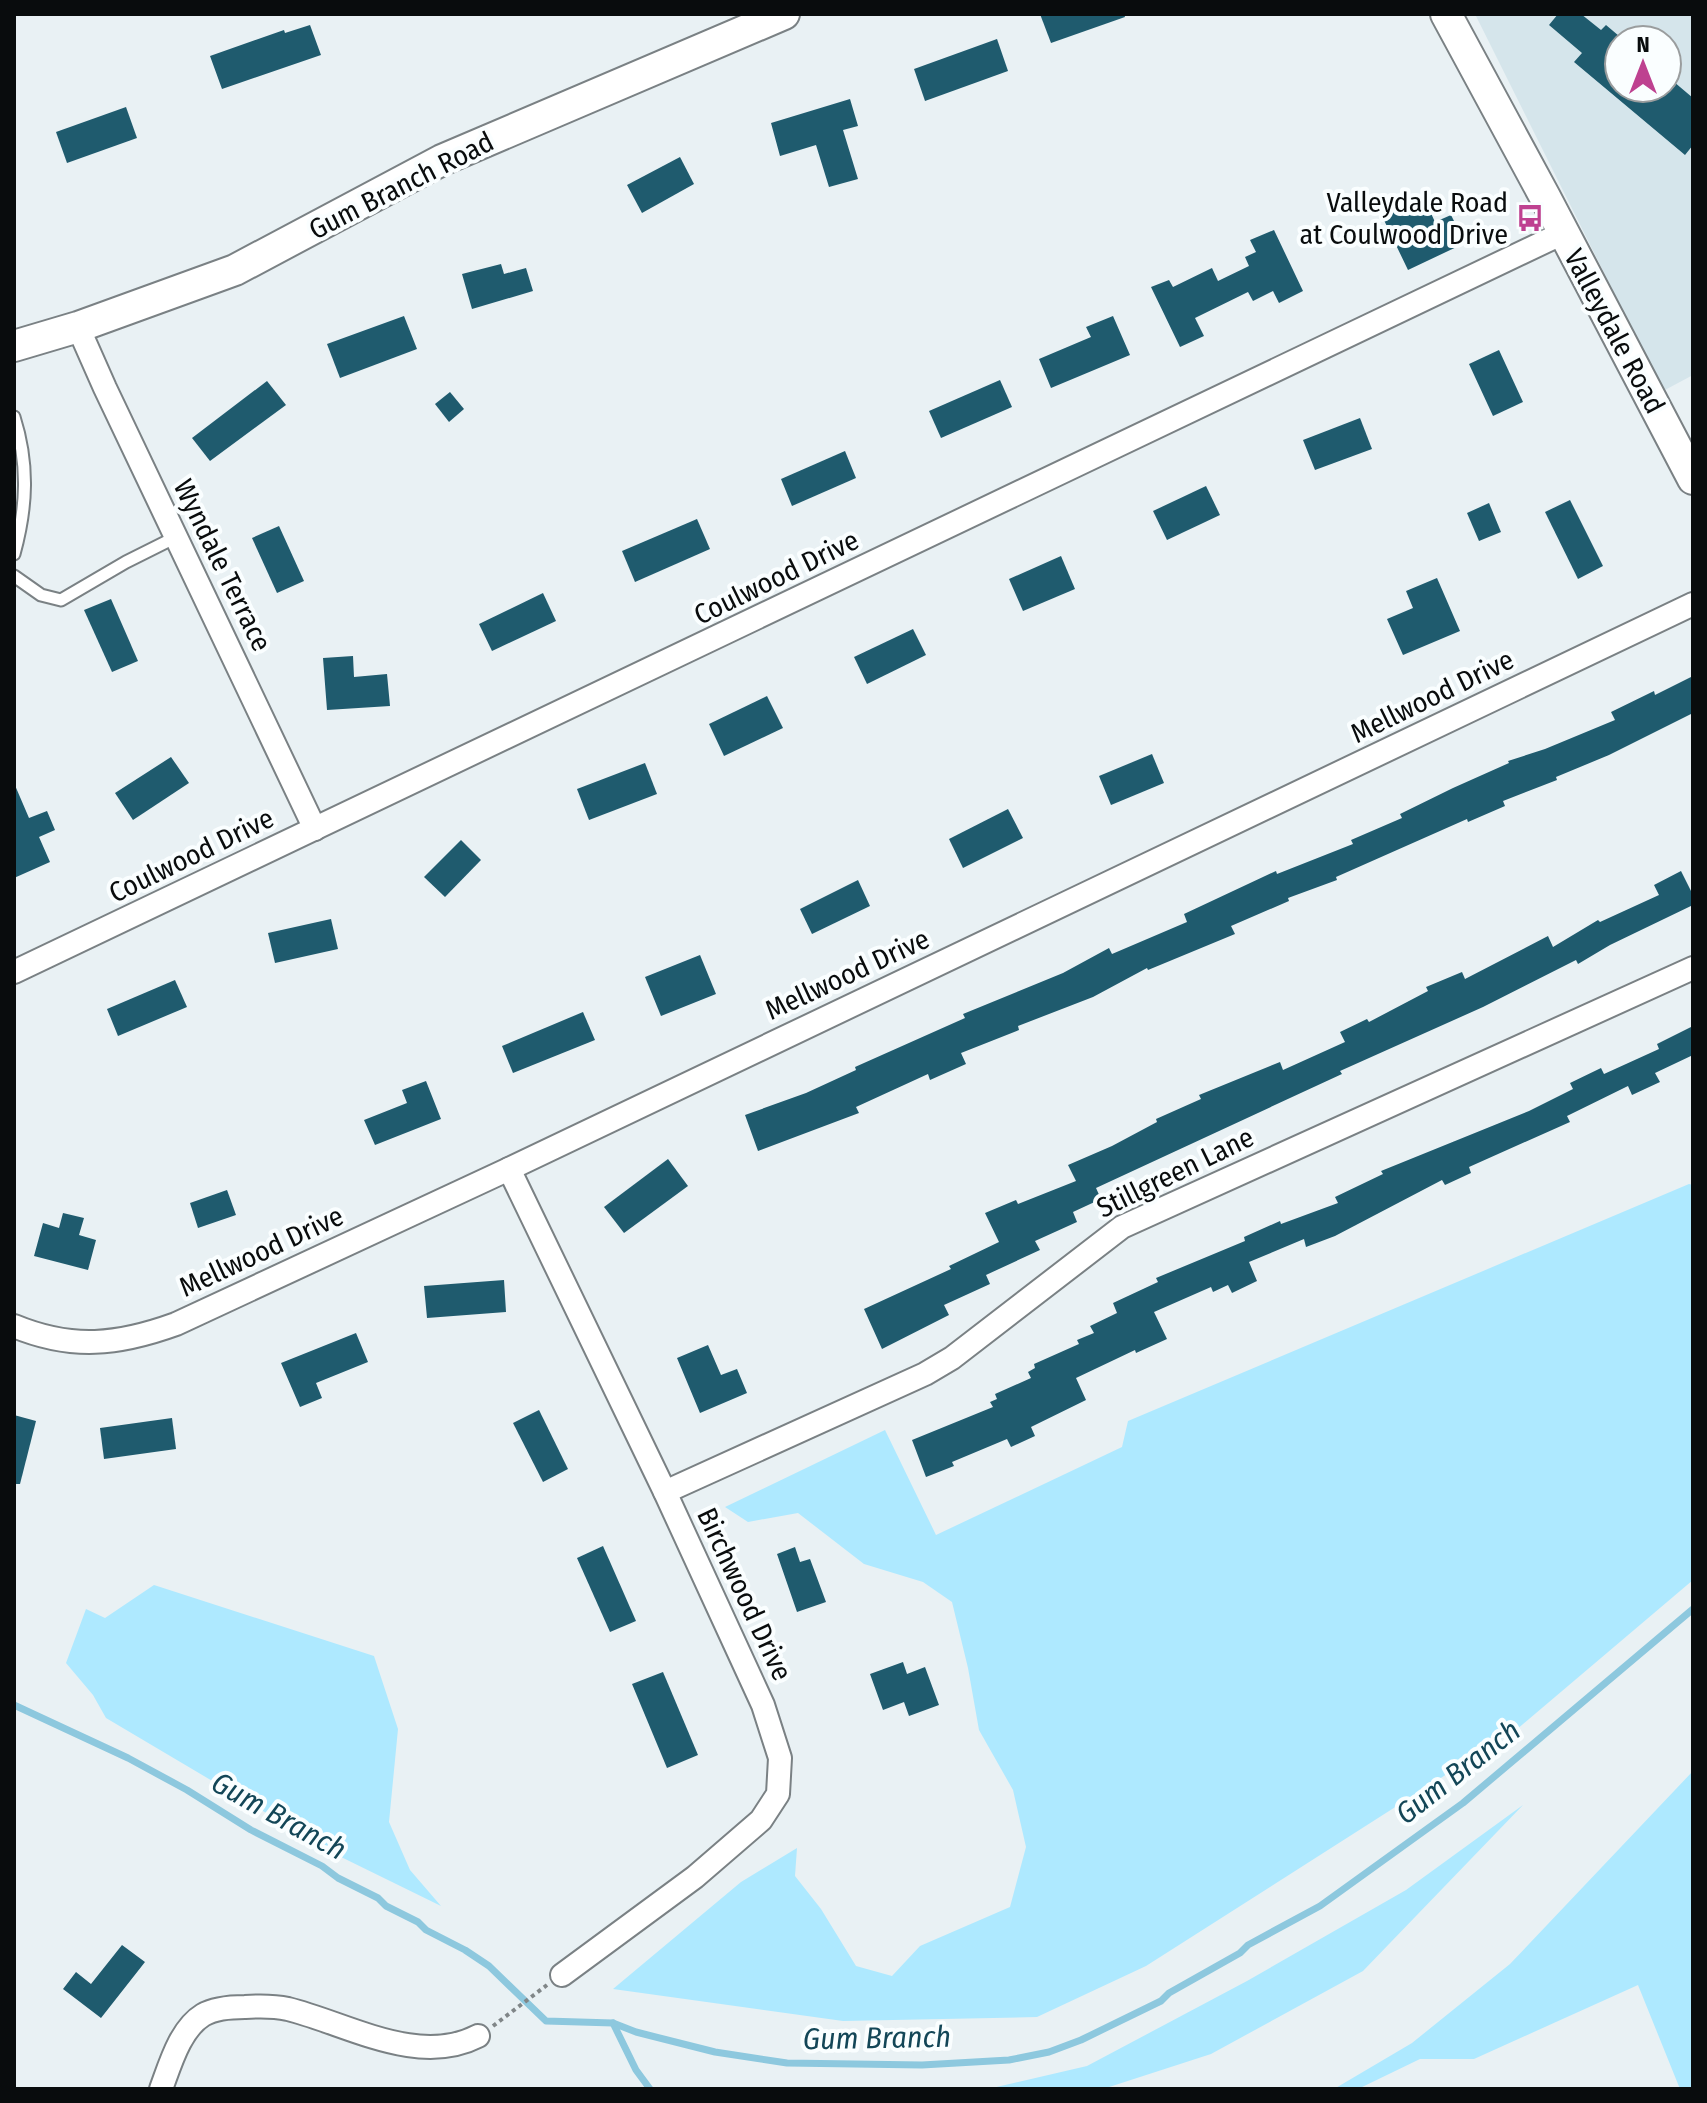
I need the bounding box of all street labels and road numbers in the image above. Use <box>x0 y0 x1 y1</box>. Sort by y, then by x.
street label: Gum Branch Road <box>303 125 499 246</box>
street label: Valleydale Road <box>1557 243 1672 419</box>
street label: Wyndale Terrace <box>167 474 278 657</box>
street label: Coulwood Drive <box>689 523 864 632</box>
street label: Mellwood Drive <box>1345 643 1519 750</box>
street label: Coulwood Drive <box>104 801 279 910</box>
street label: Mellwood Drive <box>760 922 934 1027</box>
street label: Stillgreen Lane <box>1091 1120 1259 1225</box>
street label: Mellwood Drive <box>174 1199 348 1304</box>
street label: Birchwood Drive <box>690 1503 799 1686</box>

